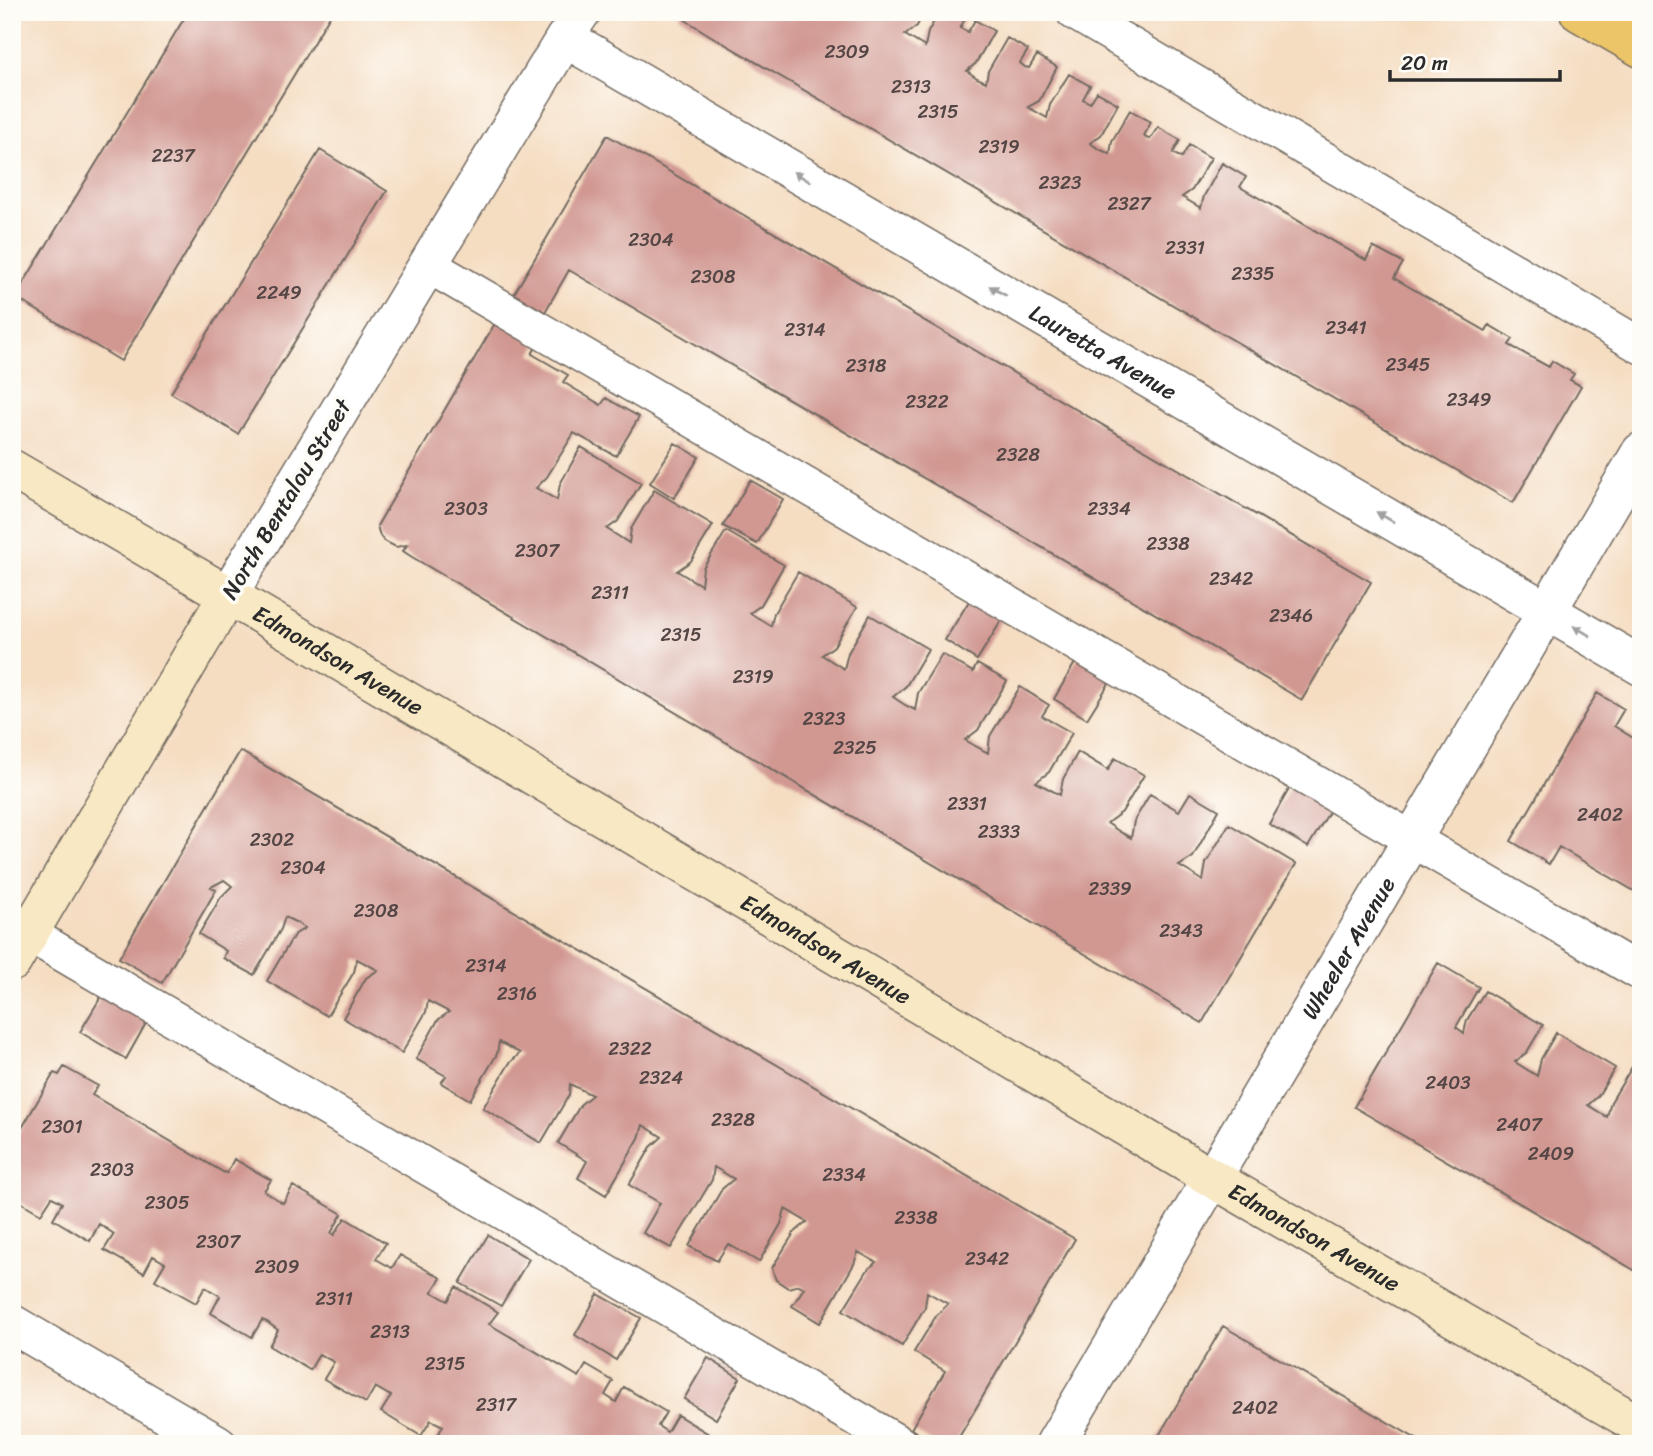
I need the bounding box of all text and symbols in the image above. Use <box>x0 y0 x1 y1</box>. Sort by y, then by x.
house number: 2309 <box>824 35 870 68</box>
scale bar <box>1390 38 1560 82</box>
text: 20 m <box>1401 44 1448 82</box>
house number: 2313 <box>891 70 932 103</box>
house number: 2315 <box>917 95 959 128</box>
house number: 2319 <box>978 130 1020 163</box>
house number: 2237 <box>151 139 196 172</box>
house number: 2323 <box>1039 166 1082 199</box>
one-way arrow <box>792 170 811 183</box>
house number: 2327 <box>1107 187 1152 220</box>
house number: 2304 <box>628 223 674 256</box>
house number: 2331 <box>1165 231 1205 264</box>
house number: 2335 <box>1231 257 1275 290</box>
house number: 2308 <box>691 260 736 293</box>
house number: 2249 <box>256 276 302 309</box>
one-way arrow <box>989 285 1008 297</box>
street label: Lauretta Avenue <box>1021 293 1185 412</box>
house number: 2341 <box>1325 311 1367 344</box>
house number: 2314 <box>784 313 826 346</box>
house number: 2345 <box>1386 348 1431 381</box>
house number: 2318 <box>845 349 887 382</box>
house number: 2349 <box>1447 383 1491 416</box>
house number: 2322 <box>905 385 949 418</box>
street label: North Bentalou Street <box>210 389 364 608</box>
house number: 2328 <box>996 438 1040 471</box>
house number: 2303 <box>444 492 488 525</box>
house number: 2334 <box>1087 492 1131 525</box>
one-way arrow <box>1376 511 1395 523</box>
house number: 2338 <box>1146 527 1190 560</box>
house number: 2307 <box>515 534 560 567</box>
house number: 2342 <box>1209 562 1253 595</box>
house number: 2311 <box>591 576 629 609</box>
street label: Edmondson Avenue <box>244 594 432 727</box>
house number: 2346 <box>1269 599 1313 632</box>
house number: 2315 <box>660 618 702 651</box>
one-way arrow <box>1572 625 1591 637</box>
house number: 2319 <box>732 660 774 693</box>
house number: 2323 <box>803 702 846 735</box>
house number: 2325 <box>833 731 877 764</box>
house number: 2331 <box>947 787 987 820</box>
house number: 2402 <box>1577 798 1623 831</box>
house number: 2333 <box>978 815 1021 848</box>
house number: 2302 <box>250 823 294 856</box>
house number: 2304 <box>280 851 326 884</box>
street label: Wheeler Avenue <box>1290 869 1407 1028</box>
house number: 2339 <box>1088 872 1132 905</box>
street label: Edmondson Avenue <box>732 883 919 1017</box>
house number: 2308 <box>354 894 399 927</box>
house number: 2343 <box>1159 914 1203 947</box>
house number: 2314 <box>465 949 507 982</box>
house number: 2316 <box>497 977 537 1010</box>
house number: 2322 <box>608 1032 652 1065</box>
house number: 2324 <box>639 1061 683 1094</box>
house number: 2403 <box>1425 1066 1471 1099</box>
house number: 2328 <box>711 1103 755 1136</box>
house number: 2407 <box>1496 1108 1543 1141</box>
house number: 2301 <box>41 1110 83 1143</box>
house number: 2409 <box>1528 1137 1574 1170</box>
house number: 2303 <box>90 1153 134 1186</box>
house number: 2334 <box>822 1158 866 1191</box>
street label: Edmondson Avenue <box>1220 1172 1408 1304</box>
house number: 2305 <box>144 1186 190 1219</box>
house number: 2338 <box>894 1201 938 1234</box>
house number: 2307 <box>196 1225 241 1258</box>
house number: 2342 <box>965 1242 1009 1275</box>
house number: 2309 <box>254 1250 300 1283</box>
house number: 2311 <box>315 1282 353 1315</box>
house number: 2313 <box>370 1315 411 1348</box>
house number: 2315 <box>424 1347 466 1380</box>
house number: 2317 <box>476 1388 517 1421</box>
house number: 2402 <box>1232 1391 1278 1424</box>

